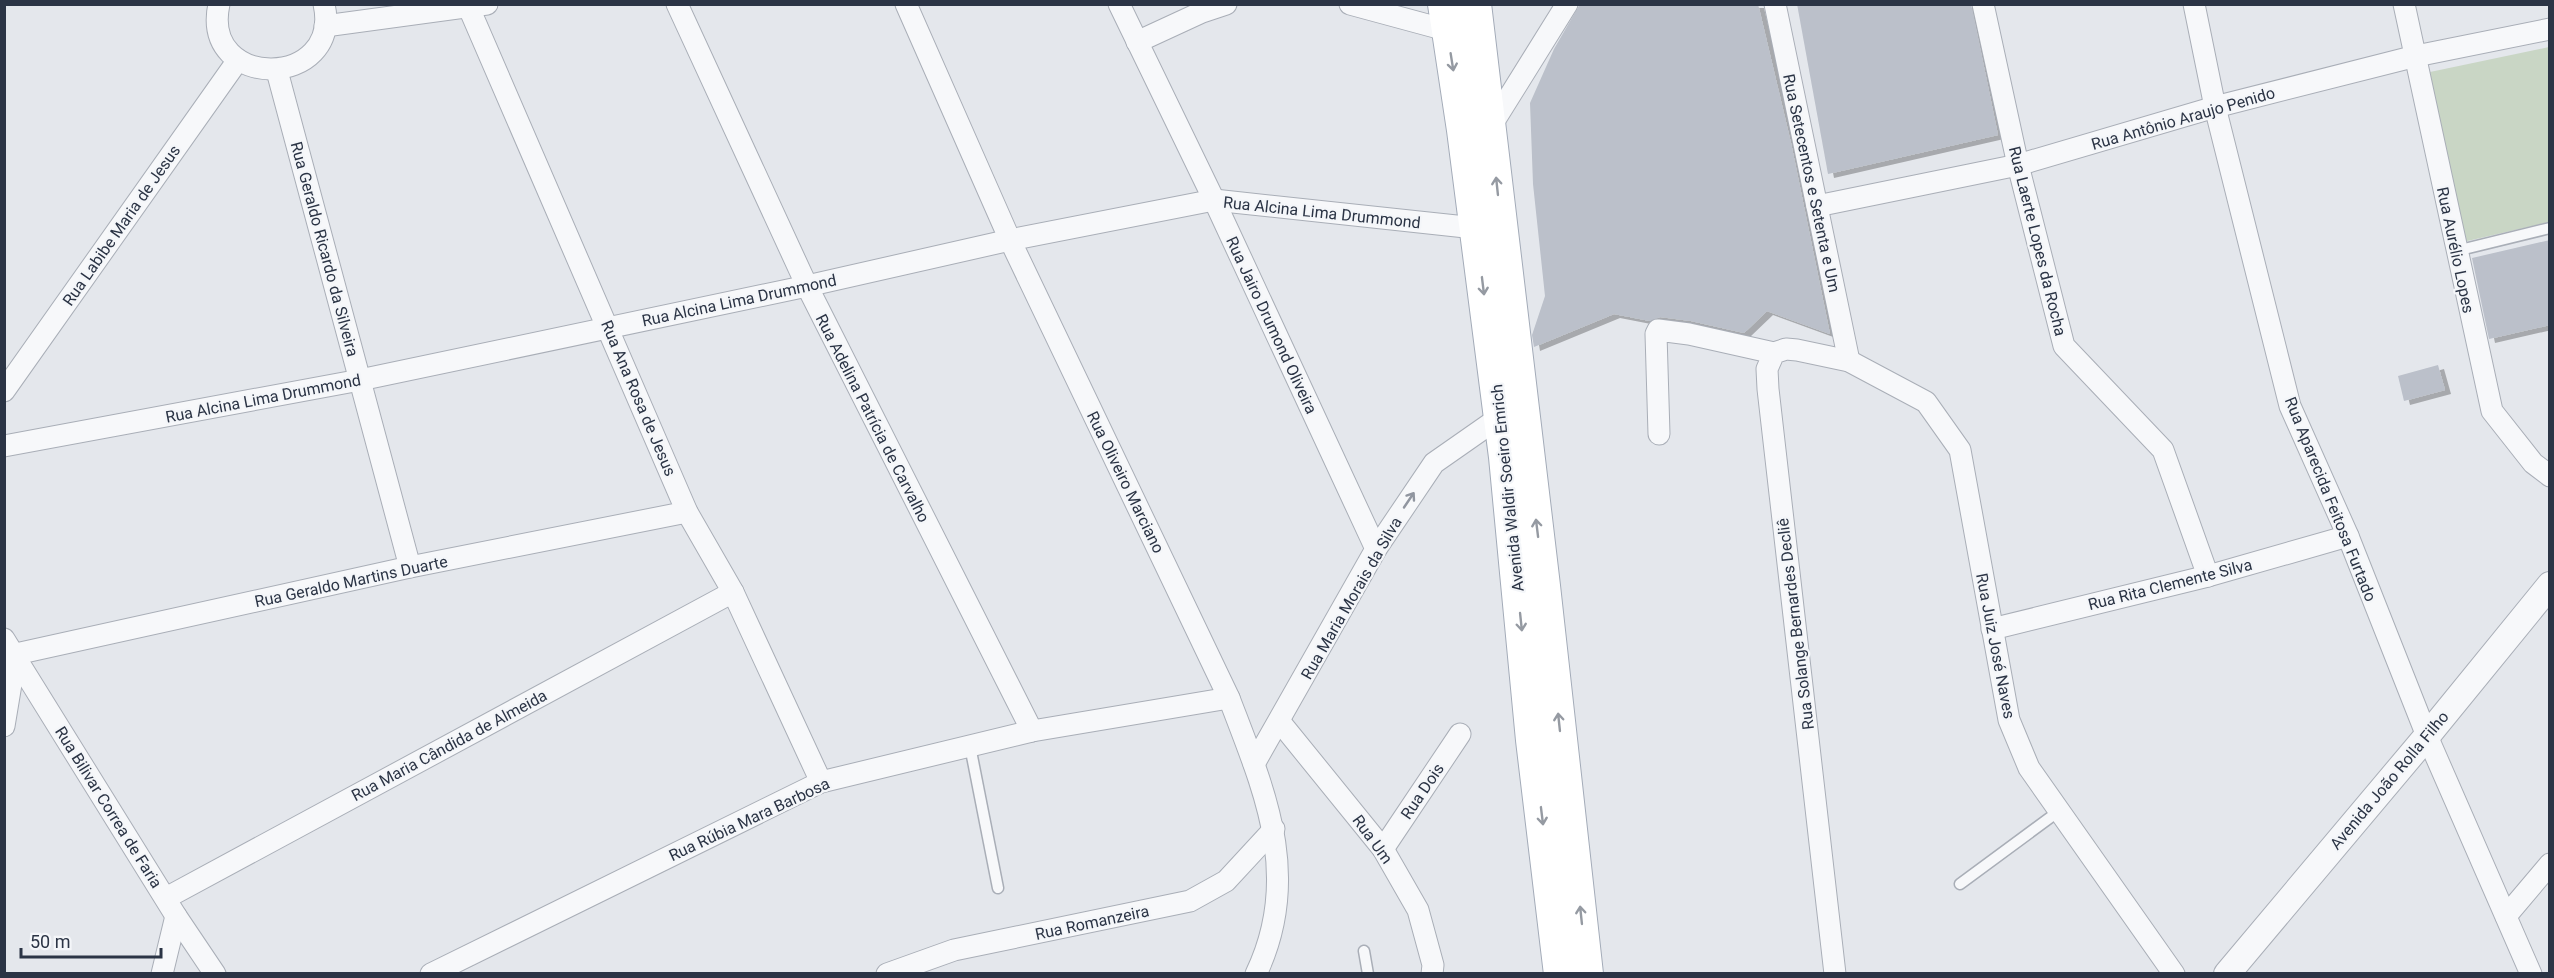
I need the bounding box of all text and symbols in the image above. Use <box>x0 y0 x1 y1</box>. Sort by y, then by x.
one-way arrow <box>1447 52 1458 72</box>
street label: Rua Setecentos e Setenta e Um <box>1779 72 1844 294</box>
street label: Rua Antônio Araujo Penido <box>2089 83 2277 154</box>
street label: Rua Geraldo Ricardo da Silveira <box>287 140 362 359</box>
street label: Rua Labibe Maria de Jesus <box>59 141 184 309</box>
street label: Rua Laerte Lopes da Rocha <box>2005 144 2070 338</box>
one-way arrow <box>1491 176 1502 196</box>
street label: Rua Aurélio Lopes <box>2433 185 2478 315</box>
street label: Rua Alcina Lima Drummond <box>1222 193 1422 232</box>
street label: Rua Jairo Drumond Oliveira <box>1222 234 1321 417</box>
street label: Rua Alcina Lima Drummond <box>640 271 838 330</box>
one-way arrow <box>1478 276 1489 296</box>
street label: Rua Adelina Patrícia de Carvalho <box>812 311 933 526</box>
street label: Rua Ana Rosa de Jesus <box>597 317 680 479</box>
street label: Rua Alcina Lima Drummond <box>164 370 362 427</box>
street label: Avenida Waldir Soeiro Emrich <box>1487 383 1528 593</box>
street label: Rua Aparecida Feitosa Furtado <box>2281 394 2380 604</box>
street label: Rua Oliveiro Marciano <box>1083 408 1168 556</box>
one-way arrow <box>1403 492 1415 509</box>
street label: Rua Maria Morais da Silva <box>1297 514 1406 683</box>
street label: Rua Solange Bernardes Decliê <box>1773 517 1818 731</box>
one-way arrow <box>1531 518 1542 538</box>
street label: Rua Geraldo Martins Duarte <box>253 552 449 611</box>
street label: Rua Rita Clemente Silva <box>2086 555 2254 614</box>
street label: Rua Juiz José Naves <box>1972 572 2019 720</box>
one-way arrow <box>1516 612 1527 632</box>
street label: Rua Maria Cândida de Almeida <box>348 686 550 805</box>
street label: Avenida João Rolla Filho <box>2326 707 2453 853</box>
one-way arrow <box>1553 712 1564 732</box>
street label: Rua Bilivar Correa de Faria <box>51 723 166 892</box>
street label: Rua Dois <box>1397 760 1448 823</box>
street label: Rua Rúbia Mara Barbosa <box>666 774 833 865</box>
one-way arrow <box>1536 806 1547 826</box>
street label: Rua Um <box>1349 811 1397 867</box>
street label: Rua Romanzeira <box>1033 901 1151 944</box>
one-way arrow <box>1575 906 1586 926</box>
scale bar <box>21 921 160 959</box>
text: 50 m <box>30 931 70 952</box>

